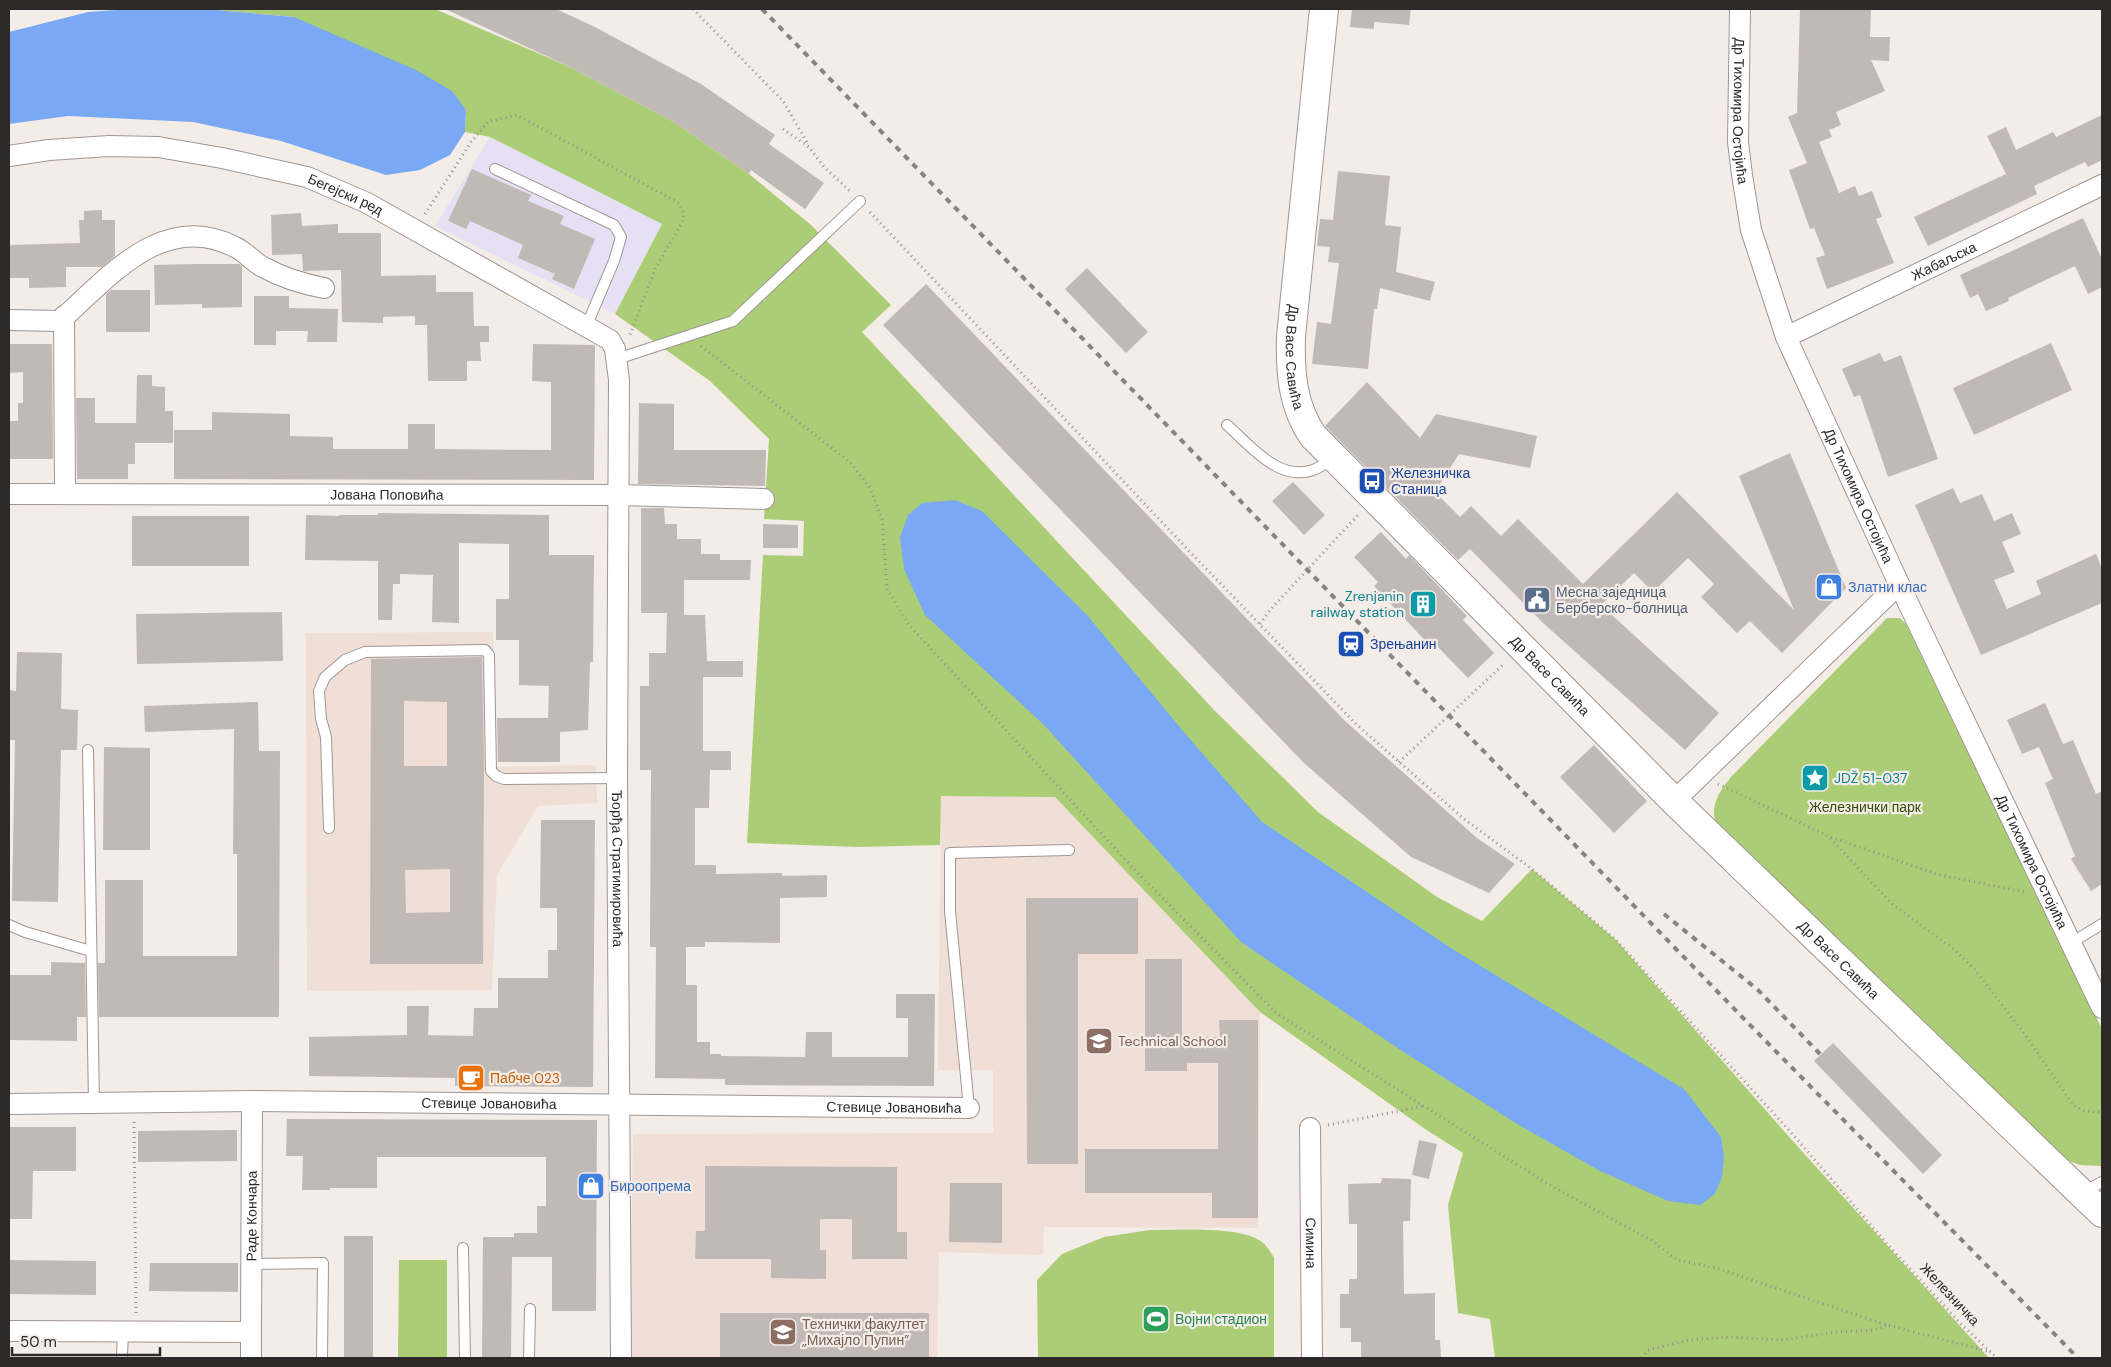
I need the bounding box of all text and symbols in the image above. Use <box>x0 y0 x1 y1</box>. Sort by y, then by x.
street label: Др Тихомира Остојића <box>1729 38 1752 186</box>
street label: Бегејски ред <box>305 170 387 219</box>
street label: Жабаљска <box>1908 238 1979 284</box>
street label: Др Васе Савића <box>1282 304 1308 412</box>
street label: Др Тихомира Остојића <box>1820 425 1897 566</box>
place label: Железничка Станица <box>1391 464 1470 498</box>
bus stop icon: Железничка Станица <box>1357 466 1387 496</box>
street label: Јована Поповића <box>330 486 444 504</box>
shop icon: Златни клас <box>1814 572 1844 602</box>
place label: Златни клас <box>1848 578 1927 596</box>
place label: Месна заједница Берберско-болница <box>1556 583 1688 617</box>
public building icon: Месна заједница Берберско-болница <box>1522 585 1552 615</box>
place label: Zrenjanin railway station <box>1311 587 1404 621</box>
building icon: Zrenjanin railway station <box>1408 589 1438 619</box>
station icon: Зрењанин <box>1336 629 1366 659</box>
street label: Др Васе Савића <box>1506 632 1594 720</box>
place label: Зрењанин <box>1370 635 1436 653</box>
place icon: JDŽ 51-037 <box>1800 763 1830 793</box>
place label: JDŽ 51-037 <box>1834 769 1908 787</box>
street label: Ђорђа Стратимировића <box>608 790 627 947</box>
street label: Др Тихомира Остојића <box>1992 792 2072 932</box>
park label: Железнички парк <box>1809 798 1922 816</box>
street label: Др Васе Савића <box>1794 917 1883 1003</box>
school or university icon: Technical School <box>1084 1026 1114 1056</box>
place label: Technical School <box>1118 1032 1226 1050</box>
cafe icon: Пабче 023 <box>456 1063 486 1093</box>
place label: Пабче 023 <box>490 1069 560 1087</box>
street label: Стевице Јовановића <box>421 1094 557 1113</box>
street label: Стевице Јовановића <box>826 1098 962 1117</box>
street label: Раде Кончара <box>242 1170 261 1261</box>
shop icon: Бироопрема <box>576 1171 606 1201</box>
place label: Бироопрема <box>610 1177 691 1195</box>
street label: Симина <box>1302 1217 1320 1269</box>
street label: Железничка <box>1916 1259 1984 1329</box>
sports icon: Војни стадион <box>1141 1304 1171 1334</box>
place label: Војни стадион <box>1175 1310 1267 1328</box>
place label: Технички факултет „Михајло Пупин” <box>802 1315 926 1349</box>
school or university icon: Технички факултет „Михајло Пупин” <box>768 1317 798 1347</box>
scale bar <box>12 1324 160 1356</box>
text: 50 m <box>20 1332 57 1352</box>

